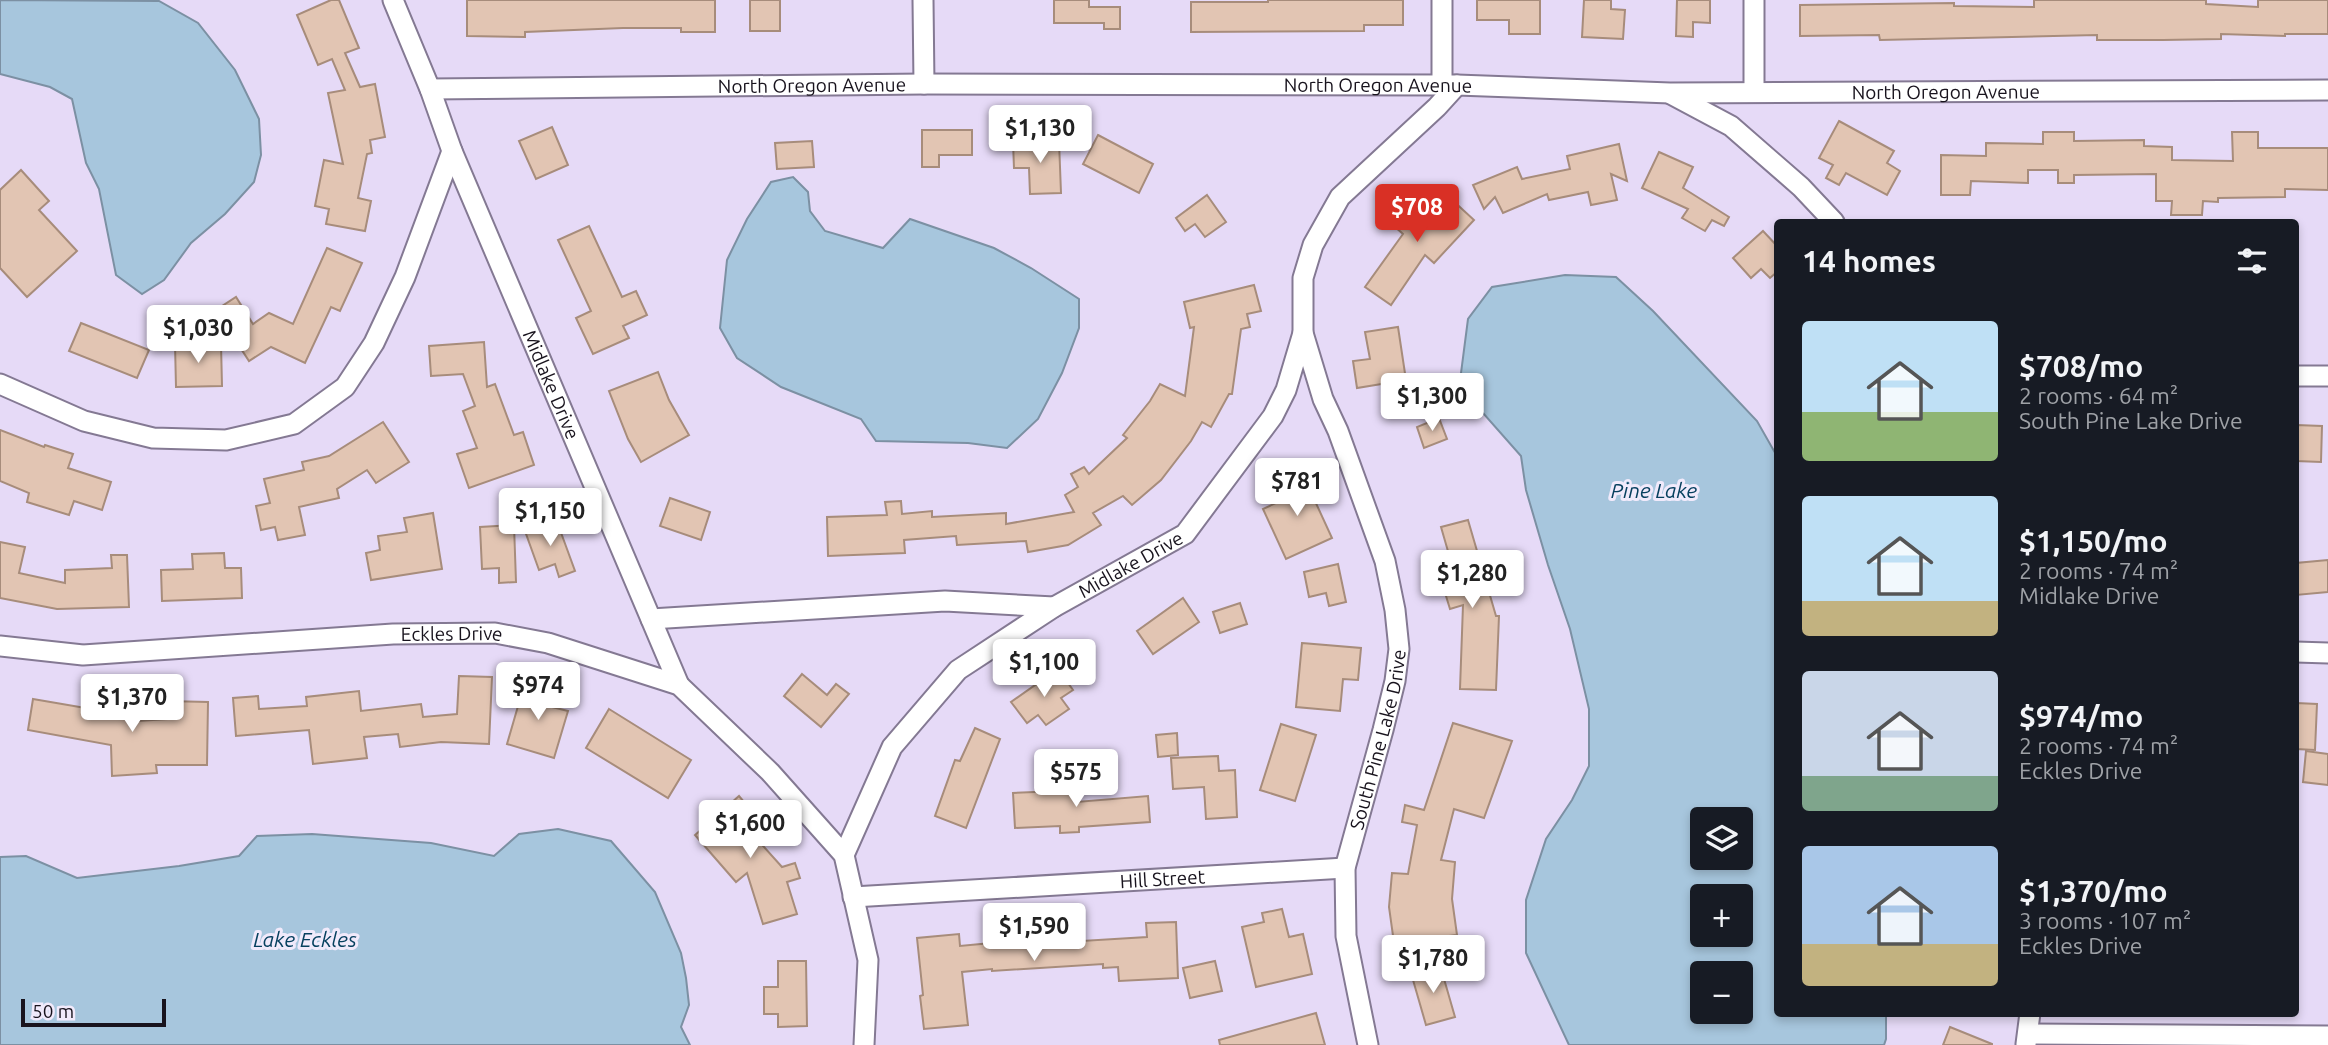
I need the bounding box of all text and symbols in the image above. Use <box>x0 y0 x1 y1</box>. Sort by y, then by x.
street label: North Oregon Avenue <box>718 73 906 97</box>
street label: North Oregon Avenue <box>1284 74 1473 97</box>
street label: North Oregon Avenue <box>1852 80 2040 103</box>
pin: $1,130 <box>983 106 1097 165</box>
text: $1,130 <box>1005 115 1075 140</box>
pin: $708 <box>1376 184 1458 244</box>
text: $708 <box>1391 194 1443 219</box>
icon: filters <box>2233 242 2271 280</box>
text: 14 homes <box>1802 244 1936 278</box>
pin: $1,030 <box>141 306 255 365</box>
text: $1,030 <box>163 315 233 340</box>
street label: Midlake Drive <box>518 327 584 442</box>
icon: home <box>1858 349 1942 433</box>
text: $708/mo <box>2019 349 2143 383</box>
pin: $1,300 <box>1375 374 1489 433</box>
text: $1,300 <box>1397 383 1467 408</box>
text: 2 rooms · 64 m² <box>2019 383 2178 408</box>
text: South Pine Lake Drive <box>2019 408 2243 433</box>
pin: $781 <box>1256 458 1338 518</box>
text: $781 <box>1271 468 1323 493</box>
water label: Pine Lake <box>1611 478 1698 502</box>
pin: $1,150 <box>493 489 607 548</box>
text: $1,150 <box>515 498 585 523</box>
icon: home <box>1858 524 1942 608</box>
text: $1,150/mo <box>2019 524 2168 558</box>
street label: Midlake Drive <box>1074 526 1187 602</box>
pin: $1,280 <box>1415 550 1529 610</box>
text: 2 rooms · 74 m² <box>2019 558 2178 583</box>
text: $1,280 <box>1437 560 1507 585</box>
text: Midlake Drive <box>2019 583 2159 608</box>
street label: Eckles Drive <box>401 622 505 645</box>
pin: $1,100 <box>987 640 1101 699</box>
street label: South Pine Lake Drive <box>1345 648 1410 832</box>
text: $1,100 <box>1009 649 1079 674</box>
pin: $974 <box>497 662 579 722</box>
text: $974 <box>512 672 564 697</box>
pin: $1,370 <box>75 674 189 734</box>
text: $1,370 <box>97 684 167 709</box>
icon: home <box>1858 699 1942 783</box>
text: $974/mo <box>2019 699 2143 733</box>
text: 2 rooms · 74 m² <box>2019 733 2178 758</box>
pin: $575 <box>1035 750 1117 809</box>
text: Eckles Drive <box>2019 758 2143 783</box>
text: $575 <box>1050 759 1102 784</box>
pin: $1,600 <box>693 800 807 860</box>
map controls <box>1690 807 1753 1024</box>
button: layers <box>1690 807 1753 870</box>
text: $1,600 <box>715 810 785 835</box>
street label: Hill Street <box>1119 865 1206 892</box>
icon: home <box>1858 874 1942 958</box>
text: $1,370/mo <box>2019 874 2168 908</box>
button: + <box>1690 884 1753 947</box>
pin: $1,590 <box>977 904 1091 963</box>
text: 3 rooms · 107 m² <box>2019 908 2191 933</box>
text: $1,590 <box>999 913 1069 938</box>
water label: Lake Eckles <box>253 927 357 951</box>
text: Eckles Drive <box>2019 933 2143 958</box>
pin: $1,780 <box>1376 936 1490 995</box>
text: $1,780 <box>1398 945 1468 970</box>
button: − <box>1690 961 1753 1024</box>
scale bar <box>21 996 166 1028</box>
text: 50 m <box>32 1000 74 1022</box>

